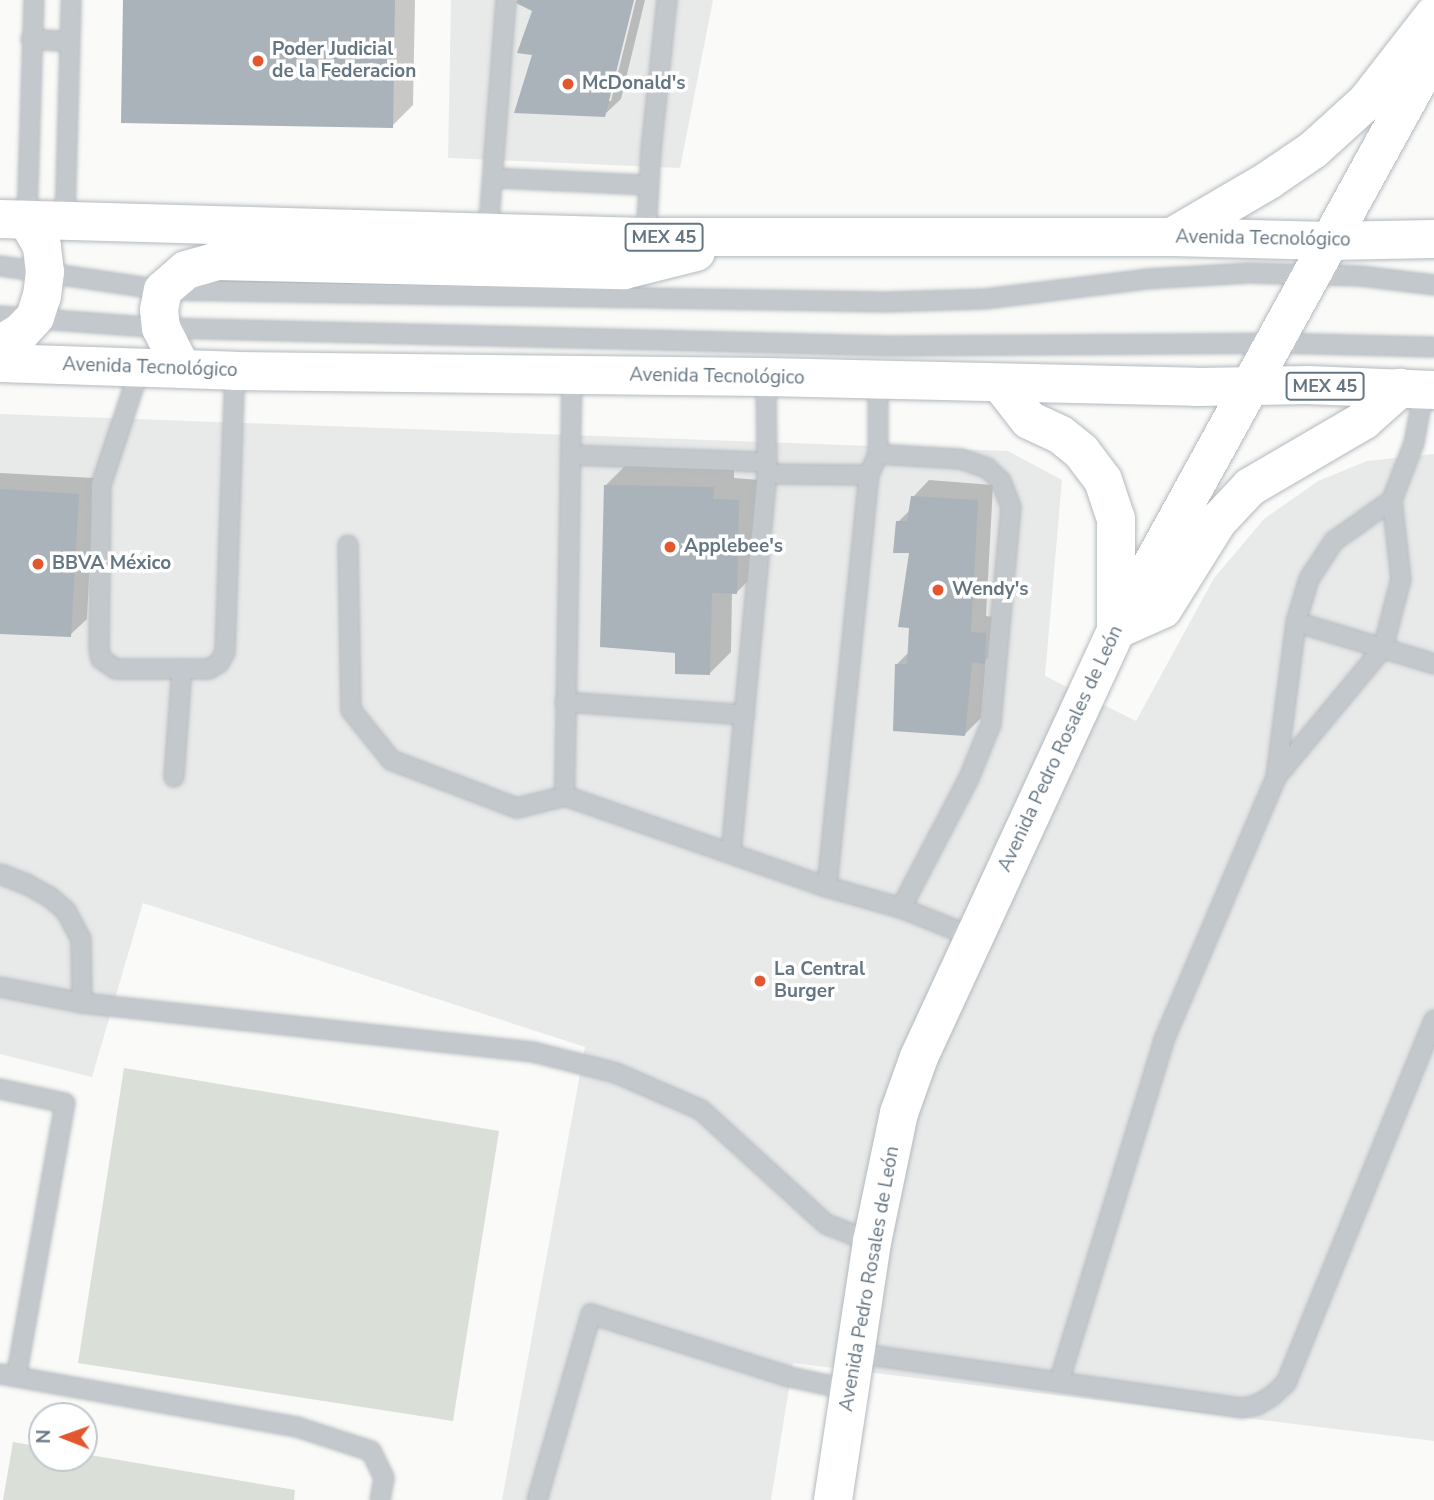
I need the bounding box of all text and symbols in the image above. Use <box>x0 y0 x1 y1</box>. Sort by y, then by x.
place label: Poder Judicial de la Federacion <box>272 39 416 83</box>
marker: Poder Judicial de la Federacion <box>250 53 266 69</box>
place label: McDonald's <box>582 73 686 95</box>
marker: McDonald's <box>560 76 576 92</box>
road number: MEX 45 <box>624 222 704 251</box>
street label: Avenida Tecnológico <box>1175 226 1351 252</box>
street label: Avenida Tecnológico <box>62 354 238 382</box>
street label: Avenida Tecnológico <box>629 364 805 390</box>
road number: MEX 45 <box>1285 372 1365 400</box>
place label: Applebee's <box>684 536 783 558</box>
marker: Applebee's <box>662 539 678 555</box>
place label: BBVA México <box>52 553 171 575</box>
marker: BBVA México <box>30 556 46 572</box>
place label: Wendy's <box>952 579 1029 601</box>
marker: Wendy's <box>930 582 946 598</box>
street label: Avenida Pedro Rosales de León <box>994 622 1128 876</box>
place label: La Central Burger <box>774 959 865 1003</box>
marker: La Central Burger <box>752 973 768 989</box>
street label: Avenida Pedro Rosales de León <box>835 1145 905 1413</box>
north arrow <box>28 1402 98 1472</box>
text: N <box>31 1429 57 1444</box>

